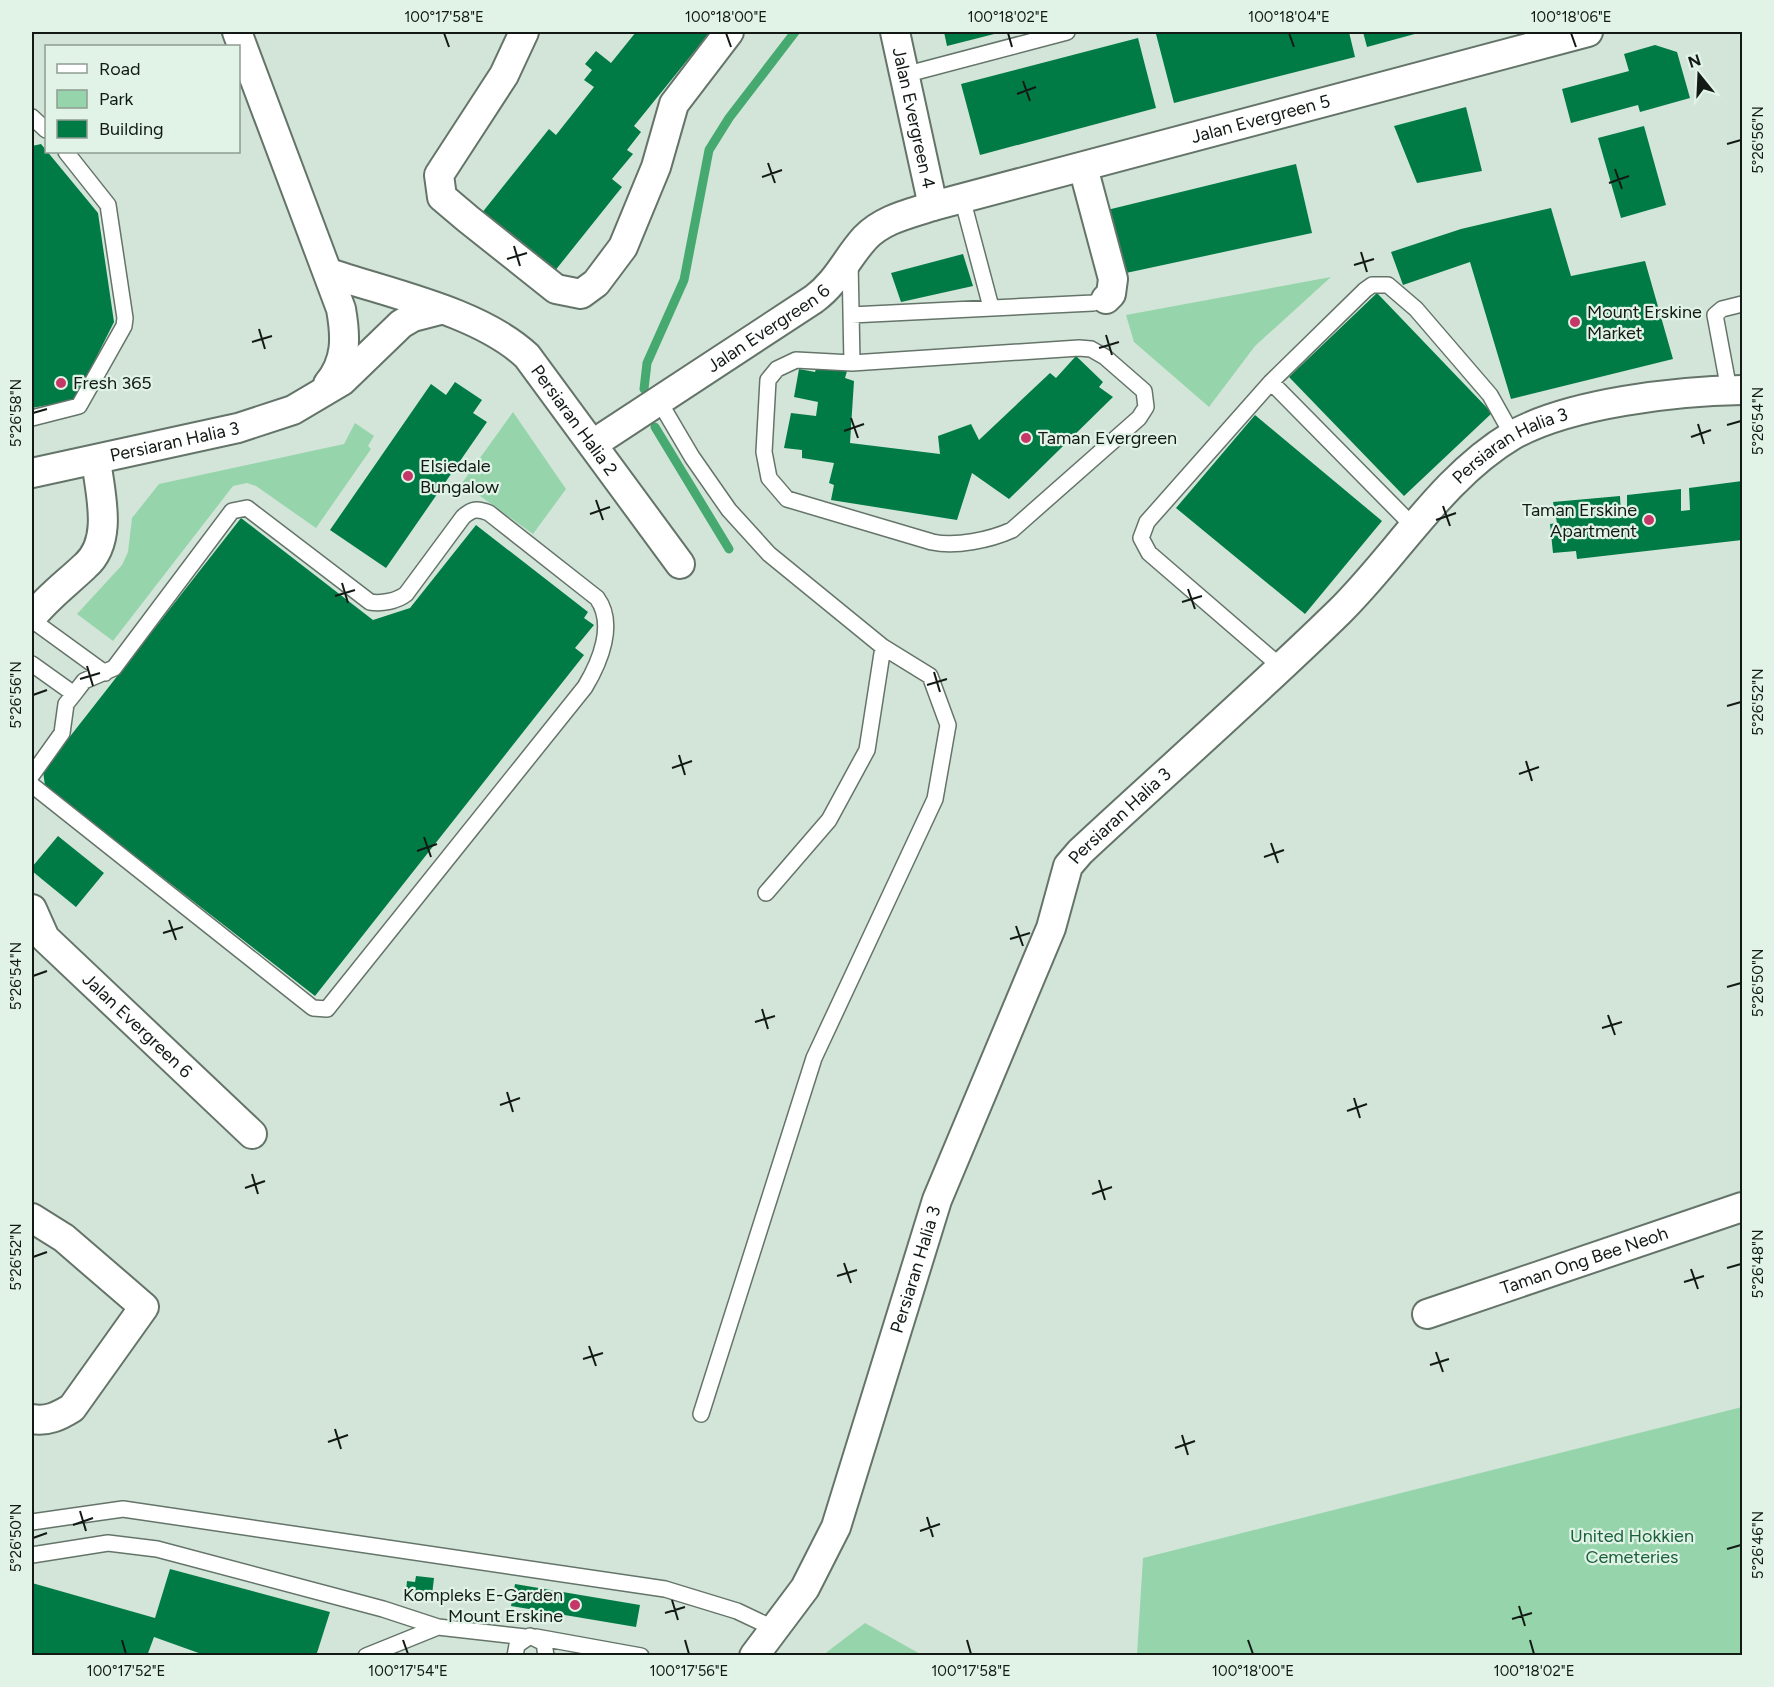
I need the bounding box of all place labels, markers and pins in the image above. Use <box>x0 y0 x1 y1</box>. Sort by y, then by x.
place label: Mount Erskine Market <box>1587 301 1702 344</box>
marker: Mount Erskine Market <box>1568 315 1582 329</box>
place label: Fresh 365 <box>73 372 152 394</box>
marker: Fresh 365 <box>54 376 68 390</box>
place label: Taman Evergreen <box>1038 427 1177 449</box>
marker: Taman Evergreen <box>1019 431 1033 445</box>
place label: Elsiedale Bungalow <box>420 455 499 498</box>
marker: Elsiedale Bungalow <box>401 469 415 483</box>
place label: Taman Erskine Apartment <box>1522 499 1637 542</box>
marker: Taman Erskine Apartment <box>1642 513 1656 527</box>
place label: Kompleks E-Garden Mount Erskine <box>403 1584 563 1627</box>
marker: Kompleks E-Garden Mount Erskine <box>568 1598 582 1612</box>

